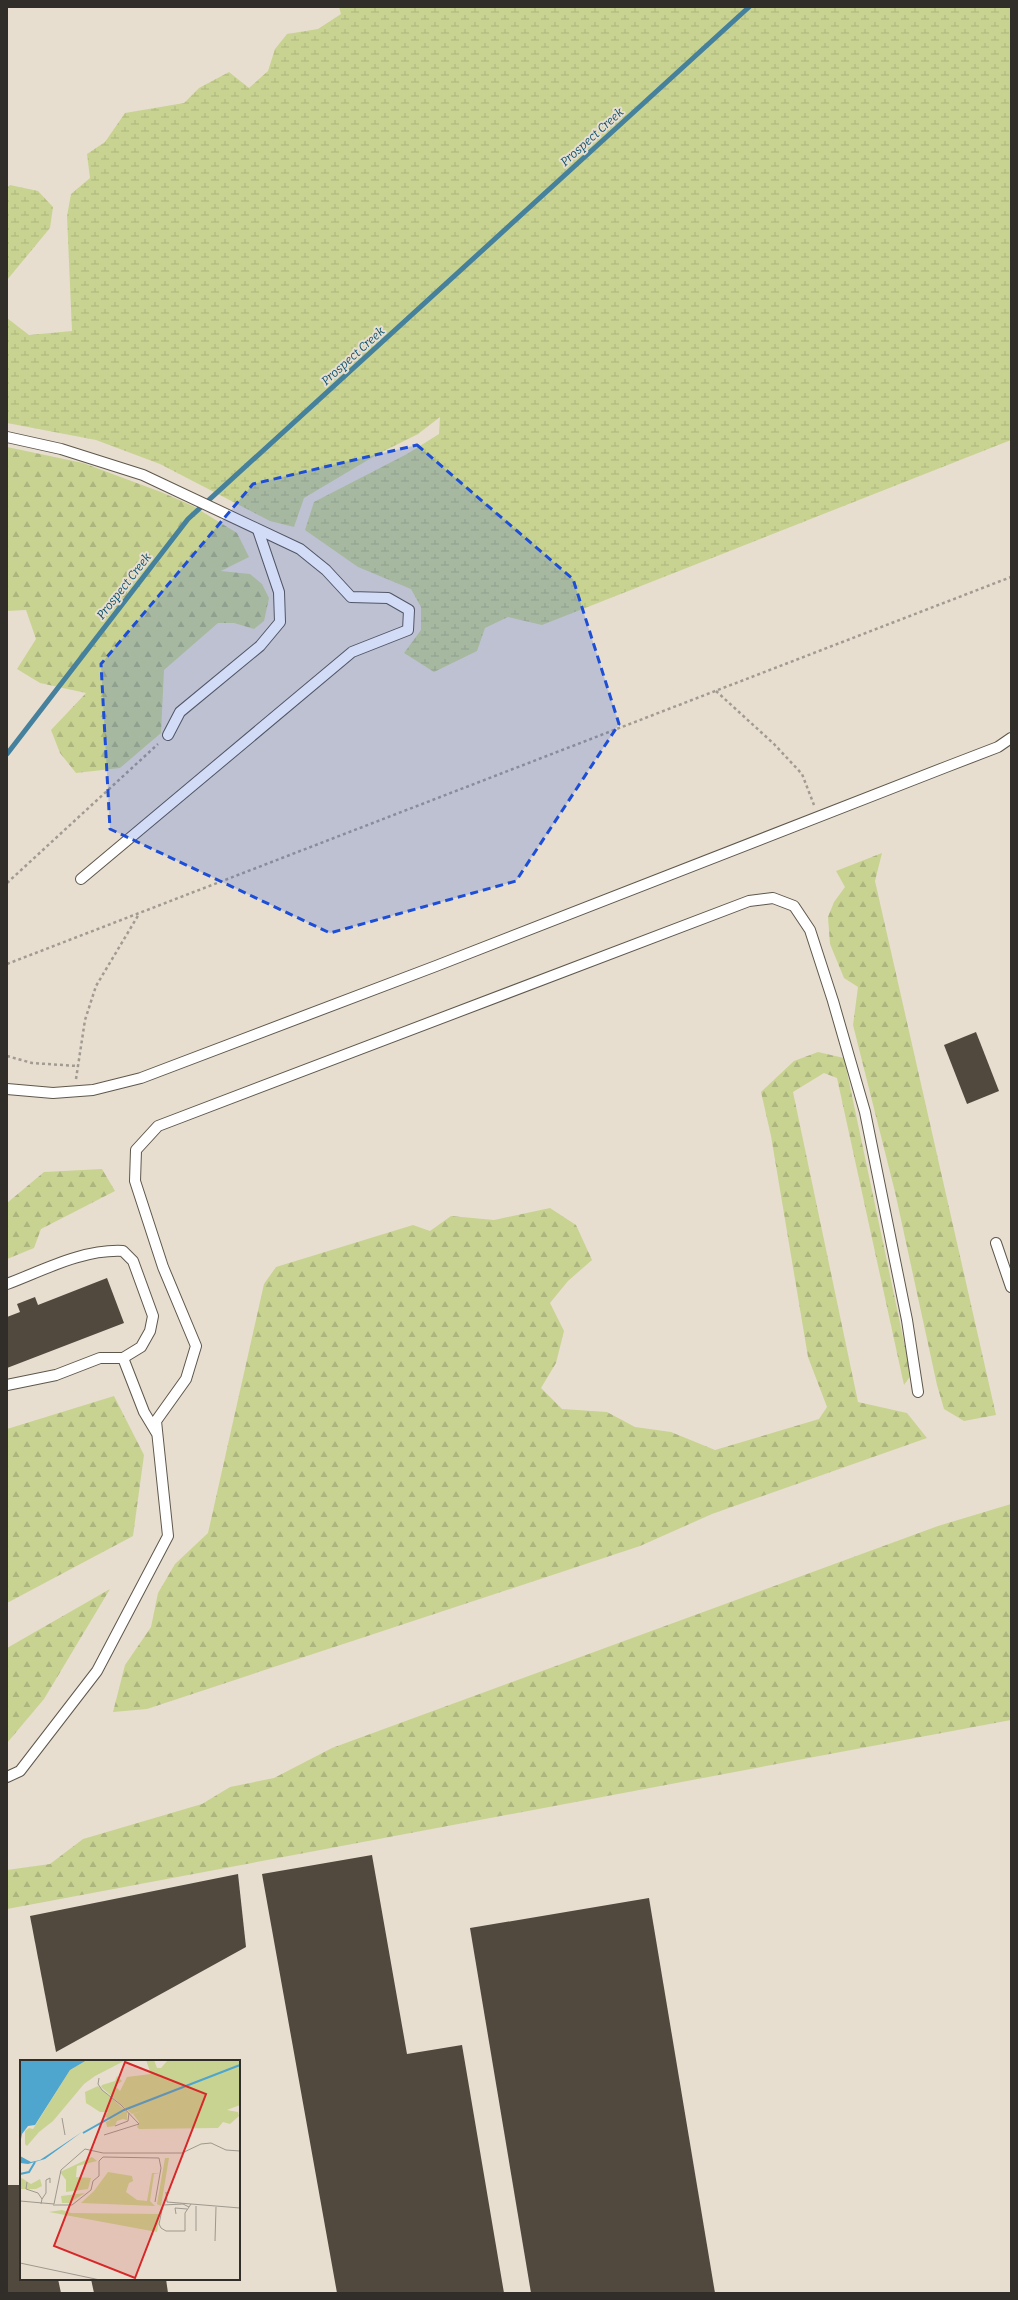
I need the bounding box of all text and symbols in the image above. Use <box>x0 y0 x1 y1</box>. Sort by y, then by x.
water label: Prospect Creek <box>558 105 627 169</box>
water label: Prospect Creek <box>319 324 388 388</box>
water label: Prospect Creek <box>94 550 154 622</box>
inset map <box>20 2060 240 2280</box>

